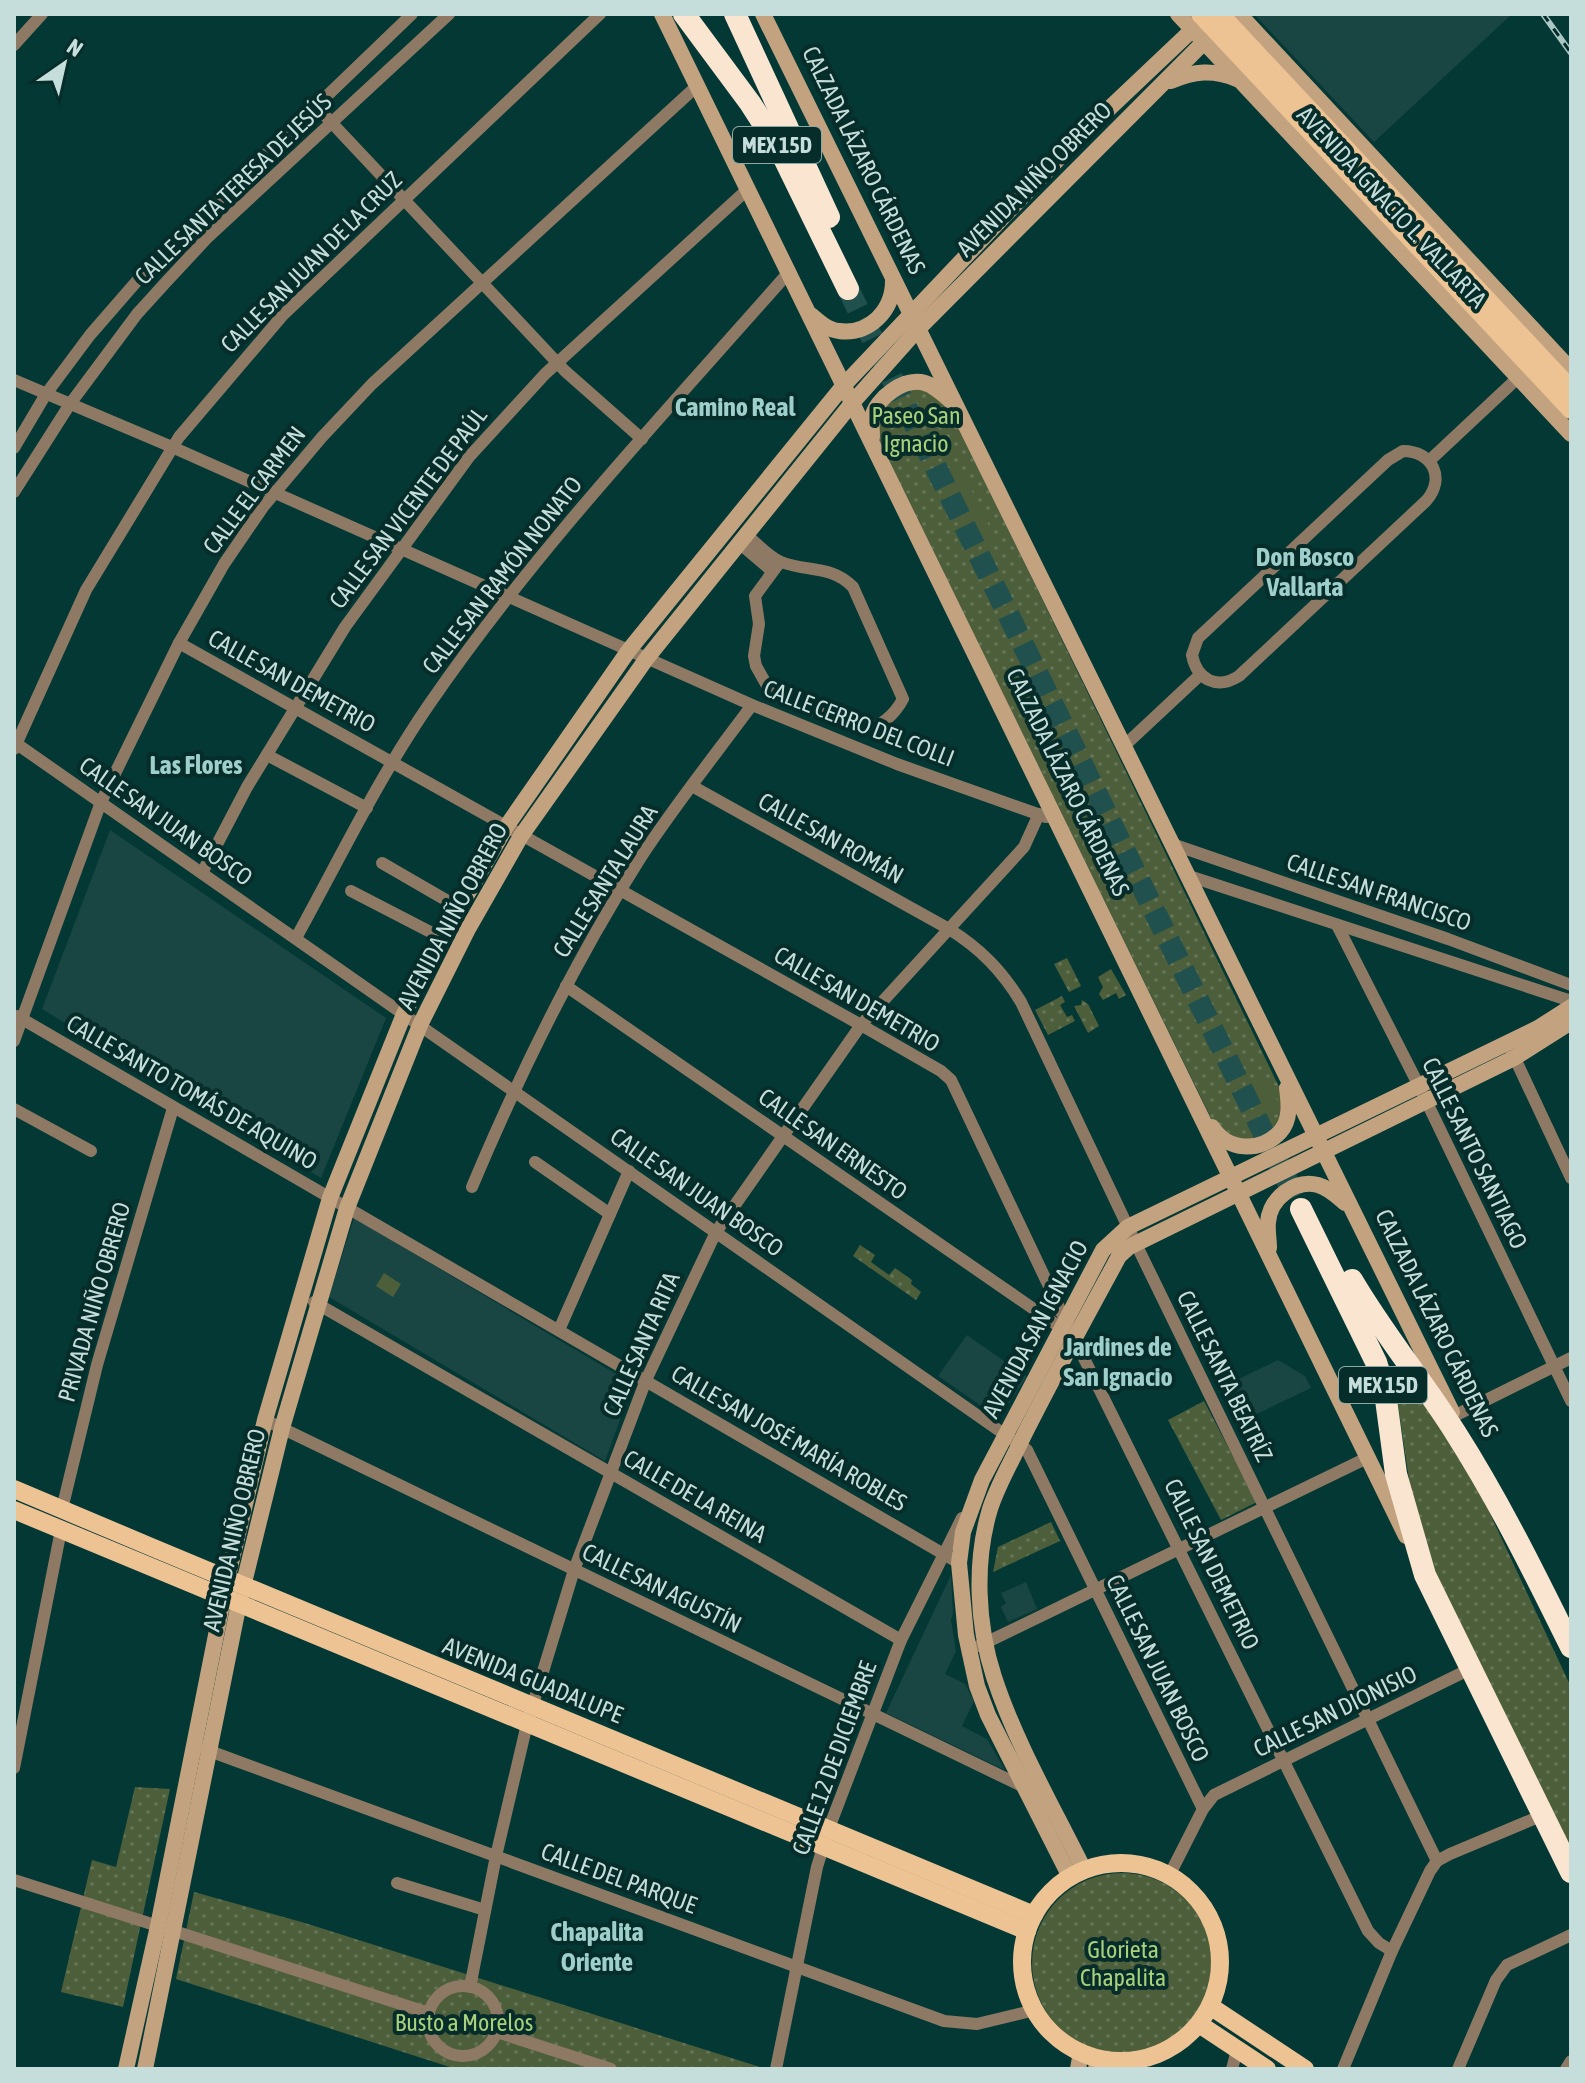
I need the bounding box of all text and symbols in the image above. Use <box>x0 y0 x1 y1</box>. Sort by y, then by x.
north arrow <box>24 24 104 104</box>
text: N <box>63 33 88 62</box>
street label: CALZADA LÁZARO CÁRDENAS <box>797 42 931 278</box>
street label: CALLE SANTA TERESA DE JESÚS <box>129 88 337 290</box>
street label: AVENIDA NIÑO OBRERO <box>951 96 1117 262</box>
street label: AVENIDA IGNACIO L. VALLARTA <box>1292 101 1492 313</box>
road number: MEX 15D <box>733 127 821 163</box>
street label: CALLE SAN JUAN DE LA CRUZ <box>215 166 407 358</box>
district label: Camino Real <box>675 392 796 422</box>
street label: CALLE SAN VICENTE DE PAÚL <box>324 402 493 614</box>
park label: Paseo San Ignacio <box>871 402 961 457</box>
street label: CALLE EL CARMEN <box>197 421 311 559</box>
street label: CALLE SAN RAMÓN NONATO <box>417 471 587 679</box>
district label: Don Bosco Vallarta <box>1256 542 1354 602</box>
street label: CALLE SAN DEMETRIO <box>204 624 380 738</box>
street label: CALZADA LÁZARO CÁRDENAS <box>1001 664 1135 900</box>
street label: CALLE CERRO DEL COLLI <box>760 674 958 772</box>
district label: Las Flores <box>150 750 242 780</box>
street label: CALLE SAN JUAN BOSCO <box>74 751 258 891</box>
street label: CALLE SAN ROMÁN <box>754 787 908 889</box>
street label: CALLE SANTA LAURA <box>547 800 663 962</box>
street label: AVENIDA NIÑO OBRERO <box>391 818 513 1014</box>
street label: CALLE SAN FRANCISCO <box>1283 848 1475 936</box>
street label: CALLE SAN DEMETRIO <box>769 941 945 1057</box>
street label: CALLE SANTO TOMÁS DE AQUINO <box>62 1009 322 1175</box>
street label: CALLE SANTO SANTIAGO <box>1417 1053 1533 1253</box>
street label: CALLE SAN ERNESTO <box>754 1083 912 1205</box>
street label: CALLE SAN JUAN BOSCO <box>605 1122 789 1262</box>
street label: PRIVADA NIÑO OBRERO <box>53 1199 135 1405</box>
street label: CALZADA LÁZARO CÁRDENAS <box>1370 1205 1504 1441</box>
street label: AVENIDA SAN IGNACIO <box>977 1236 1093 1422</box>
street label: CALLE SANTA RITA <box>597 1268 685 1420</box>
street label: CALLE SANTA BEATRÍZ <box>1172 1286 1278 1466</box>
district label: Jardines de San Ignacio <box>1063 1332 1173 1392</box>
street label: CALLE SAN JOSÉ MARÍA ROBLES <box>667 1360 911 1516</box>
road number: MEX 15D <box>1339 1367 1427 1403</box>
street label: AVENIDA NIÑO OBRERO <box>198 1426 270 1634</box>
street label: CALLE DE LA REINA <box>619 1444 771 1548</box>
street label: CALLE SAN DEMETRIO <box>1159 1474 1265 1654</box>
street label: CALLE SAN AGUSTÍN <box>578 1538 746 1638</box>
street label: CALLE SAN JUAN BOSCO <box>1101 1570 1215 1766</box>
street label: AVENIDA GUADALUPE <box>439 1632 627 1728</box>
street label: CALLE 12 DE DICIEMBRE <box>786 1658 882 1858</box>
street label: CALLE SAN DIONISIO <box>1249 1660 1421 1762</box>
street label: CALLE DEL PARQUE <box>538 1837 700 1919</box>
district label: Chapalita Oriente <box>550 1917 644 1977</box>
park label: Glorieta Chapalita <box>1080 1936 1166 1991</box>
park label: Busto a Morelos <box>395 2009 533 2036</box>

